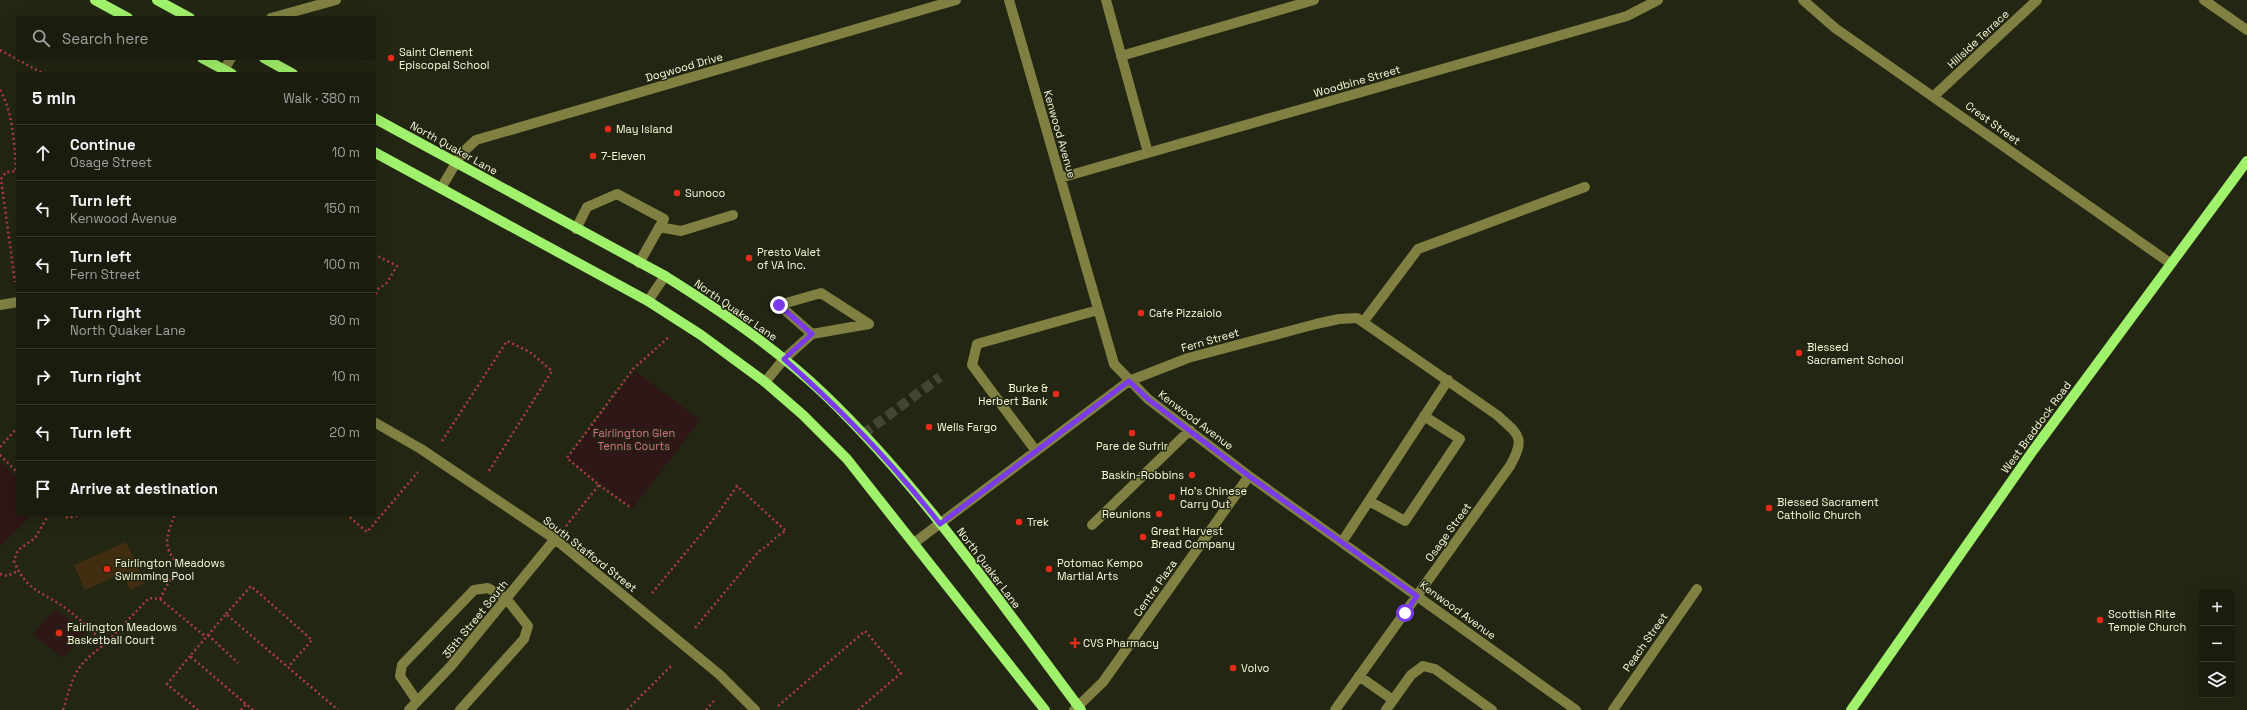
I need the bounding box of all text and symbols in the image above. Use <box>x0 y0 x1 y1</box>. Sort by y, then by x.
street label: Hillside Terrace <box>1944 7 2012 71</box>
search box <box>16 16 376 60</box>
icon: search <box>30 27 52 49</box>
text: Search here <box>62 29 148 48</box>
place label: Saint Clement Episcopal School <box>399 45 489 72</box>
street label: Dogwood Drive <box>644 49 724 85</box>
marker: Saint Clement Episcopal School <box>386 53 396 63</box>
street label: Woodbine Street <box>1312 62 1402 100</box>
text: 5 min <box>32 87 76 109</box>
street label: Kenwood Avenue <box>1041 89 1079 179</box>
text: Walk · 380 m <box>283 90 360 107</box>
street label: Crest Street <box>1963 98 2023 148</box>
street label: North Quaker Lane <box>408 118 500 178</box>
place label: May Island <box>616 122 673 136</box>
marker: May Island <box>603 124 613 134</box>
text: Continue <box>70 135 136 154</box>
icon: ahead <box>32 142 54 164</box>
text: 10 m <box>332 144 360 161</box>
place label: 7-Eleven <box>601 149 646 163</box>
marker: 7-Eleven <box>588 151 598 161</box>
text: Osage Street <box>70 154 152 171</box>
place label: Sunoco <box>685 186 726 200</box>
marker: Sunoco <box>672 188 682 198</box>
text: Turn left <box>70 191 132 210</box>
icon: left <box>32 198 54 220</box>
text: 150 m <box>324 200 360 217</box>
text: Kenwood Avenue <box>70 210 177 227</box>
place label: Presto Valet of VA Inc. <box>757 245 821 272</box>
text: Turn left <box>70 247 132 266</box>
marker: Presto Valet of VA Inc. <box>744 253 754 263</box>
icon: left <box>32 254 54 276</box>
text: 100 m <box>323 256 360 273</box>
text: Fern Street <box>70 266 141 283</box>
street label: North Quaker Lane <box>692 276 780 344</box>
route end <box>770 296 788 314</box>
text: Turn right <box>70 303 141 322</box>
place label: Cafe Pizzaiolo <box>1149 306 1222 320</box>
marker: Cafe Pizzaiolo <box>1136 308 1146 318</box>
icon: right <box>32 310 54 332</box>
text: 90 m <box>329 312 360 329</box>
text: North Quaker Lane <box>70 322 186 339</box>
street label: Fern Street <box>1179 325 1241 355</box>
place label: Blessed Sacrament School <box>1807 340 1904 367</box>
marker: Blessed Sacrament School <box>1794 348 1804 358</box>
icon: right <box>32 366 54 388</box>
text: Turn right <box>70 367 141 386</box>
text: 10 m <box>332 368 360 385</box>
street label: West Braddock Road <box>1998 378 2074 476</box>
place label: Burke & Herbert Bank <box>978 381 1048 408</box>
street label: Kenwood Avenue <box>1156 387 1236 453</box>
marker: Burke & Herbert Bank <box>1051 389 1061 399</box>
place label: Wells Fargo <box>937 420 997 434</box>
icon: left <box>32 422 54 444</box>
marker: Wells Fargo <box>924 422 934 432</box>
text: Turn left <box>70 423 132 442</box>
text: 20 m <box>329 424 360 441</box>
park label: Fairlington Glen Tennis Courts <box>593 426 675 453</box>
marker: Pare de Sufrir <box>1127 428 1137 438</box>
place label: Pare de Sufrir <box>1096 439 1168 453</box>
place label: Baskin-Robbins <box>1101 468 1184 482</box>
marker: Baskin-Robbins <box>1187 470 1197 480</box>
icon: arrive <box>32 478 54 500</box>
text: Arrive at destination <box>70 479 218 498</box>
place label: Ho's Chinese Carry Out <box>1180 484 1247 511</box>
marker: Ho's Chinese Carry Out <box>1167 492 1177 502</box>
place label: Blessed Sacrament Catholic Church <box>1777 495 1879 522</box>
street label: Osage Street <box>1422 500 1474 564</box>
marker: Blessed Sacrament Catholic Church <box>1764 503 1774 513</box>
place label: Reunions <box>1102 507 1151 521</box>
marker: Reunions <box>1154 509 1164 519</box>
street label: South Stafford Street <box>540 513 640 595</box>
place label: Trek <box>1027 515 1049 529</box>
marker: Trek <box>1014 517 1024 527</box>
place label: Great Harvest Bread Company <box>1151 524 1235 551</box>
street label: North Quaker Lane <box>954 525 1024 611</box>
marker: Great Harvest Bread Company <box>1138 532 1148 542</box>
place label: Fairlington Meadows Swimming Pool <box>115 556 225 583</box>
place label: Potomac Kempo Martial Arts <box>1057 556 1143 583</box>
street label: Centre Plaza <box>1130 556 1180 619</box>
marker: Fairlington Meadows Swimming Pool <box>102 564 112 574</box>
marker: Potomac Kempo Martial Arts <box>1044 564 1054 574</box>
street label: 35th Street South <box>439 577 511 661</box>
street label: Kenwood Avenue <box>1417 578 1499 642</box>
map controls <box>2199 590 2235 698</box>
button: + <box>2199 590 2235 626</box>
route start <box>1396 604 1414 622</box>
place label: Scottish Rite Temple Church <box>2108 607 2186 634</box>
street label: Peach Street <box>1620 610 1670 674</box>
marker: Scottish Rite Temple Church <box>2095 615 2105 625</box>
place label: Fairlington Meadows Basketball Court <box>67 620 177 647</box>
button: − <box>2199 626 2235 662</box>
marker: Fairlington Meadows Basketball Court <box>54 628 64 638</box>
place label: CVS Pharmacy <box>1083 636 1159 650</box>
marker: CVS Pharmacy <box>1070 638 1080 648</box>
place label: Volvo <box>1241 661 1270 675</box>
button: layers <box>2199 662 2235 698</box>
marker: Volvo <box>1228 663 1238 673</box>

